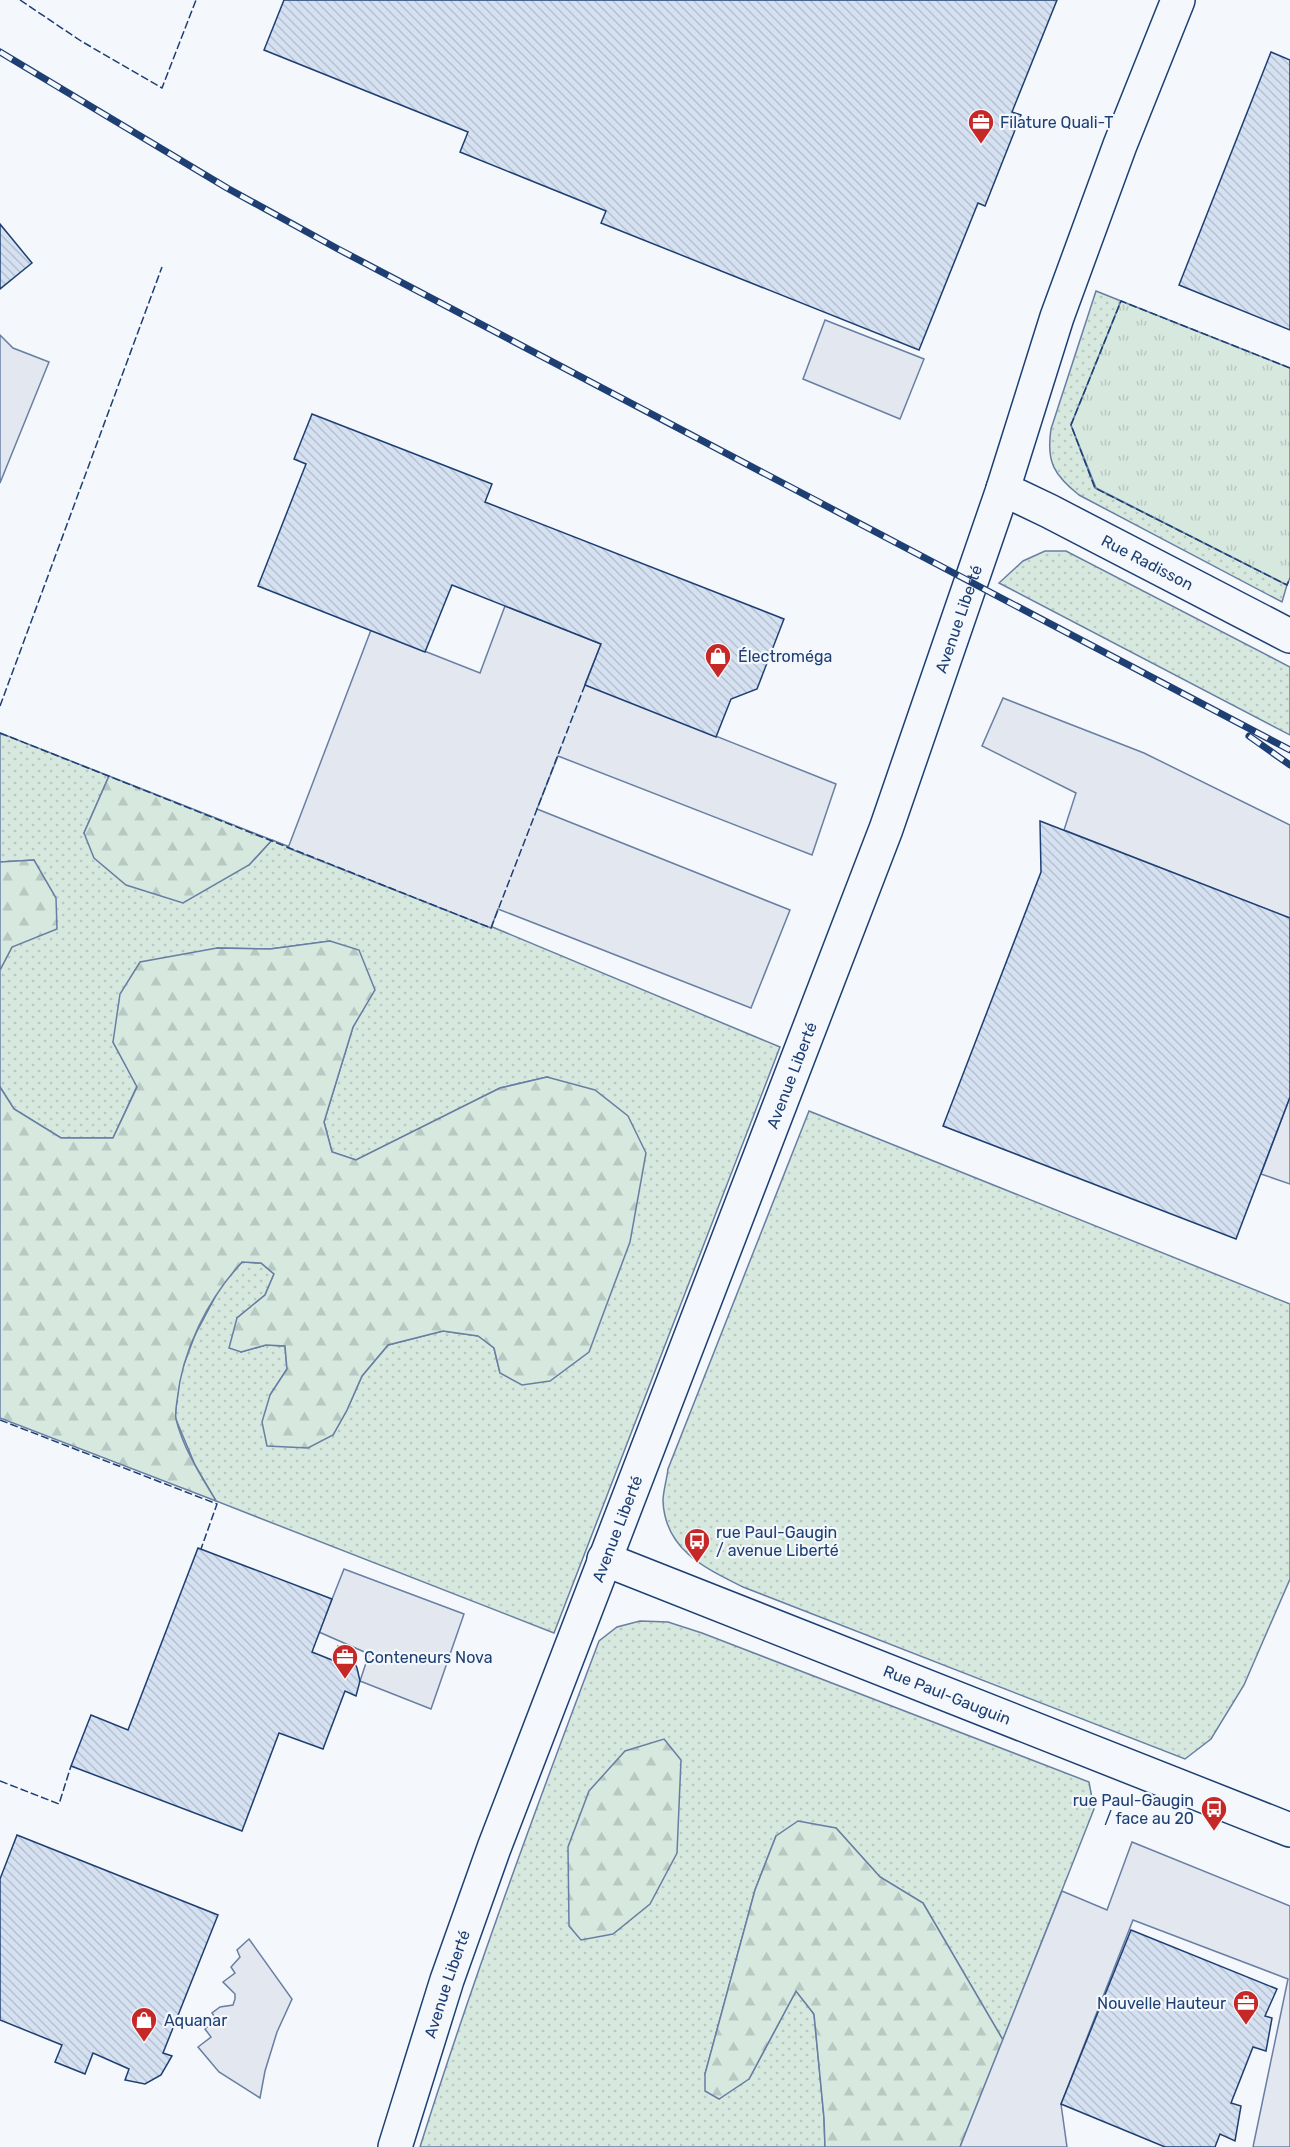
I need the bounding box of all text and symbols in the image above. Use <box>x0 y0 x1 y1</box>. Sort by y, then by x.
office icon: Filature Quali-T <box>966 107 996 145</box>
place label: Filature Quali-T <box>1000 113 1114 132</box>
street label: Rue Radisson <box>1098 530 1197 594</box>
street label: Avenue Liberté <box>931 562 986 675</box>
shop icon: Électroméga <box>703 641 733 679</box>
place label: Électroméga <box>738 647 832 666</box>
street label: Avenue Liberté <box>762 1019 820 1131</box>
street label: Avenue Liberté <box>588 1473 646 1585</box>
place label: rue Paul-Gaugin / avenue Liberté <box>716 1523 839 1560</box>
bus stop icon: rue Paul-Gaugin / avenue Liberté <box>682 1526 712 1564</box>
office icon: Conteneurs Nova <box>330 1642 360 1680</box>
place label: Conteneurs Nova <box>364 1648 492 1667</box>
street label: Rue Paul-Gauguin <box>881 1661 1014 1728</box>
place label: rue Paul-Gaugin / face au 20 <box>1073 1791 1194 1828</box>
bus stop icon: rue Paul-Gaugin / face au 20 <box>1199 1794 1229 1832</box>
street label: Avenue Liberté <box>420 1927 474 2040</box>
office icon: Nouvelle Hauteur <box>1231 1988 1261 2026</box>
place label: Nouvelle Hauteur <box>1097 1994 1226 2013</box>
shop icon: Aquanar <box>129 2005 159 2043</box>
place label: Aquanar <box>164 2011 227 2030</box>

